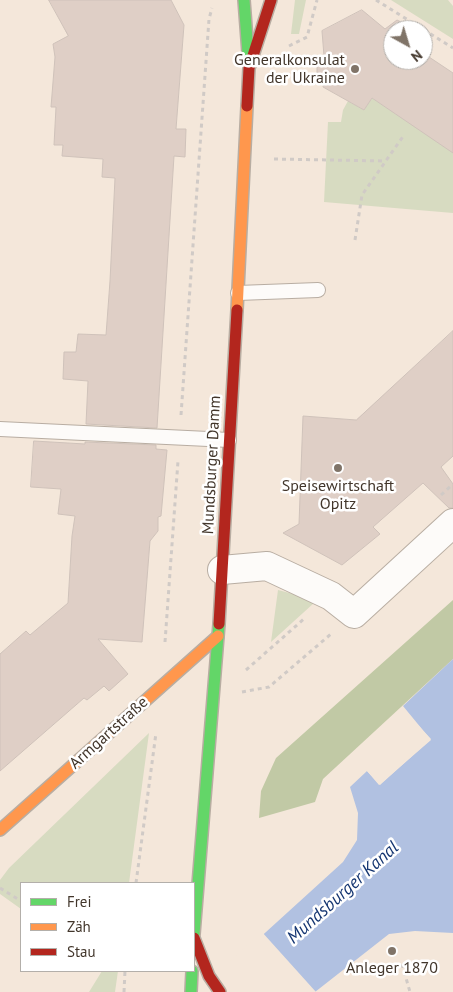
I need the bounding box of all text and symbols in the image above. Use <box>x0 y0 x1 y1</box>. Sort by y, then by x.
north arrow <box>383 20 433 70</box>
text: N <box>408 46 426 66</box>
place label: Generalkonsulat der Ukraine <box>234 50 345 88</box>
marker: Generalkonsulat der Ukraine <box>349 63 361 75</box>
street label: Mundsburger Damm <box>199 395 225 535</box>
marker: Speisewirtschaft Opitz <box>332 462 344 474</box>
place label: Speisewirtschaft Opitz <box>282 476 394 514</box>
street label: Armgartstraße <box>66 693 152 773</box>
water label: Mundsburger Kanal <box>283 837 403 949</box>
legend <box>20 882 195 972</box>
text: Frei <box>67 892 92 911</box>
text: Zäh <box>67 917 91 936</box>
text: Stau <box>67 942 96 961</box>
marker: Anleger 1870 <box>386 945 398 957</box>
place label: Anleger 1870 <box>346 958 438 978</box>

